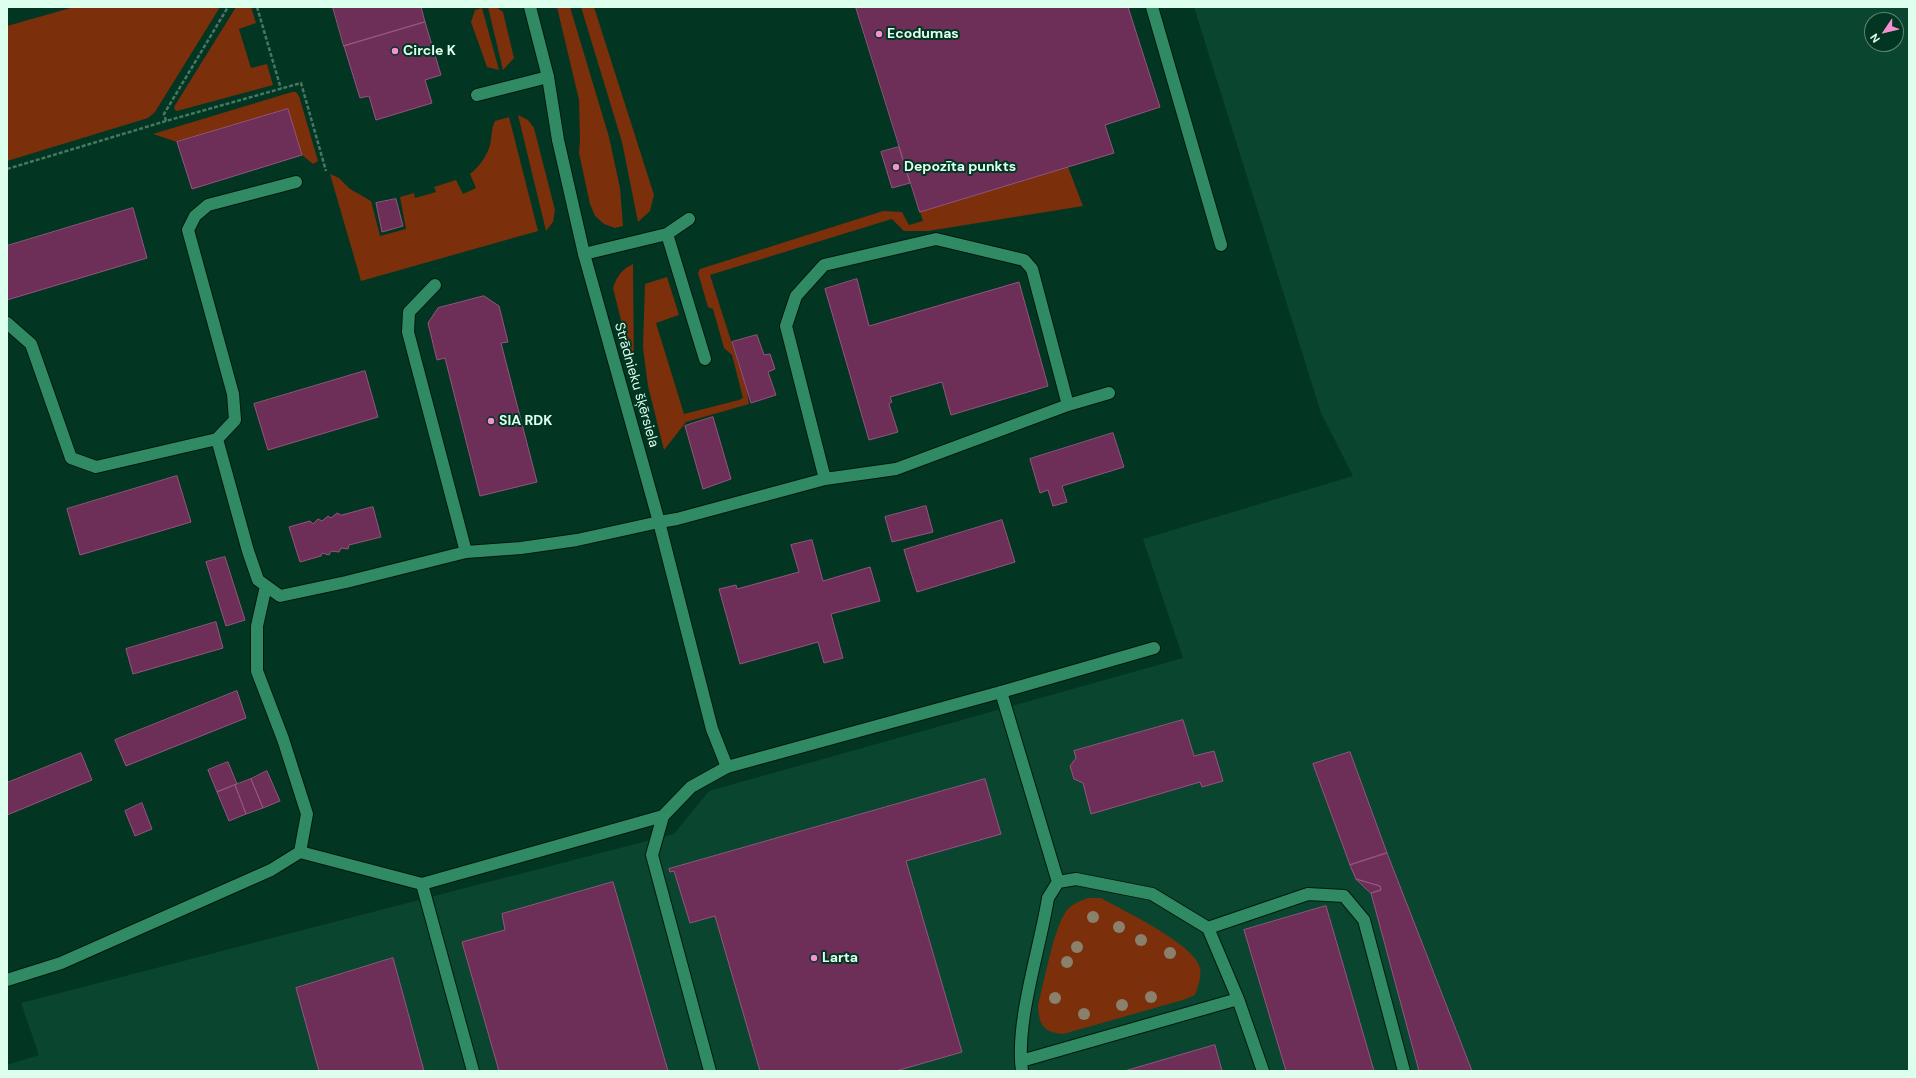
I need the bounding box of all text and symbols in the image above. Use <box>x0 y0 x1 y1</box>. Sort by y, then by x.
north arrow <box>1864 12 1904 52</box>
place label: Ecodumas <box>887 26 959 42</box>
marker: Ecodumas <box>874 29 884 39</box>
text: N <box>1867 31 1883 46</box>
place label: Circle K <box>403 43 456 59</box>
marker: Circle K <box>390 46 400 56</box>
place label: Depozīta punkts <box>904 159 1016 175</box>
marker: Depozīta punkts <box>891 162 901 172</box>
street label: Strādnieku šķērsiela <box>610 321 662 449</box>
place label: SIA RDK <box>499 413 552 429</box>
marker: SIA RDK <box>486 416 496 426</box>
place label: Larta <box>822 950 858 966</box>
marker: Larta <box>809 953 819 963</box>

